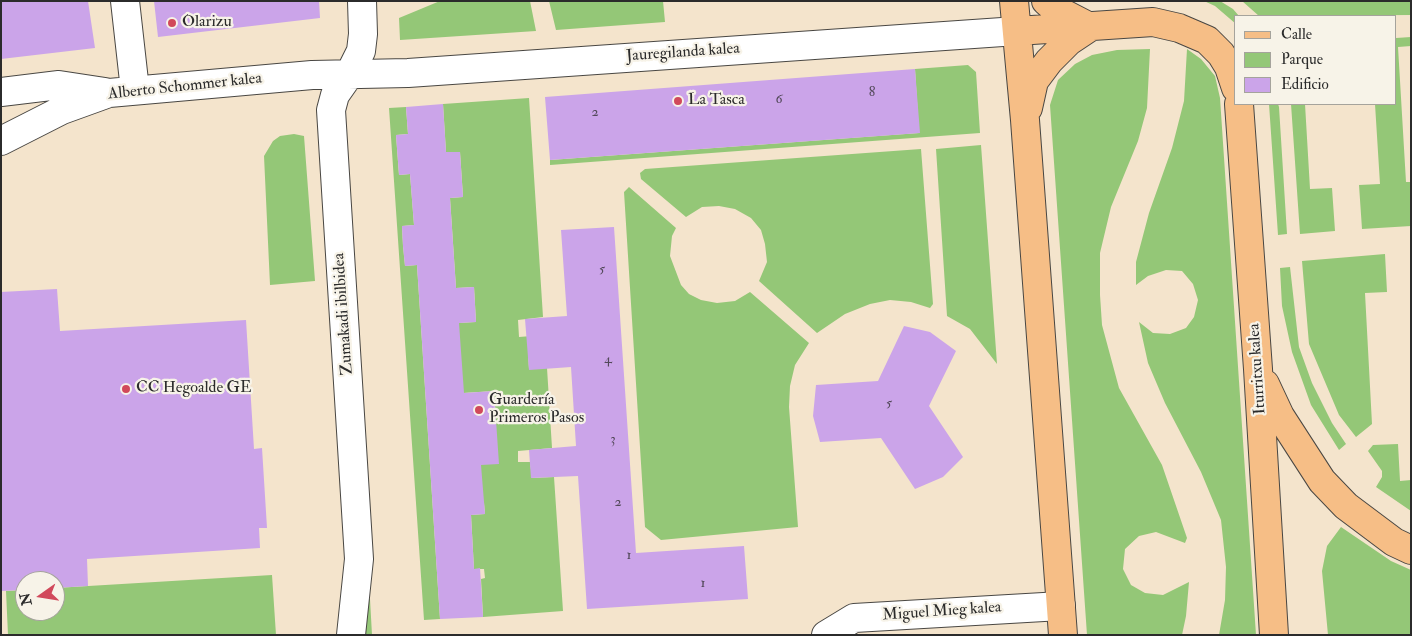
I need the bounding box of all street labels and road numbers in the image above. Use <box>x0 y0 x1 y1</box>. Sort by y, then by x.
street label: Jauregilanda kalea <box>626 39 740 67</box>
street label: Alberto Schommer kalea <box>107 69 263 105</box>
street label: Zumakadi ibilbidea <box>330 252 358 376</box>
street label: Iturritxu kalea <box>1245 323 1271 415</box>
street label: Miguel Mieg kalea <box>882 598 1002 626</box>

